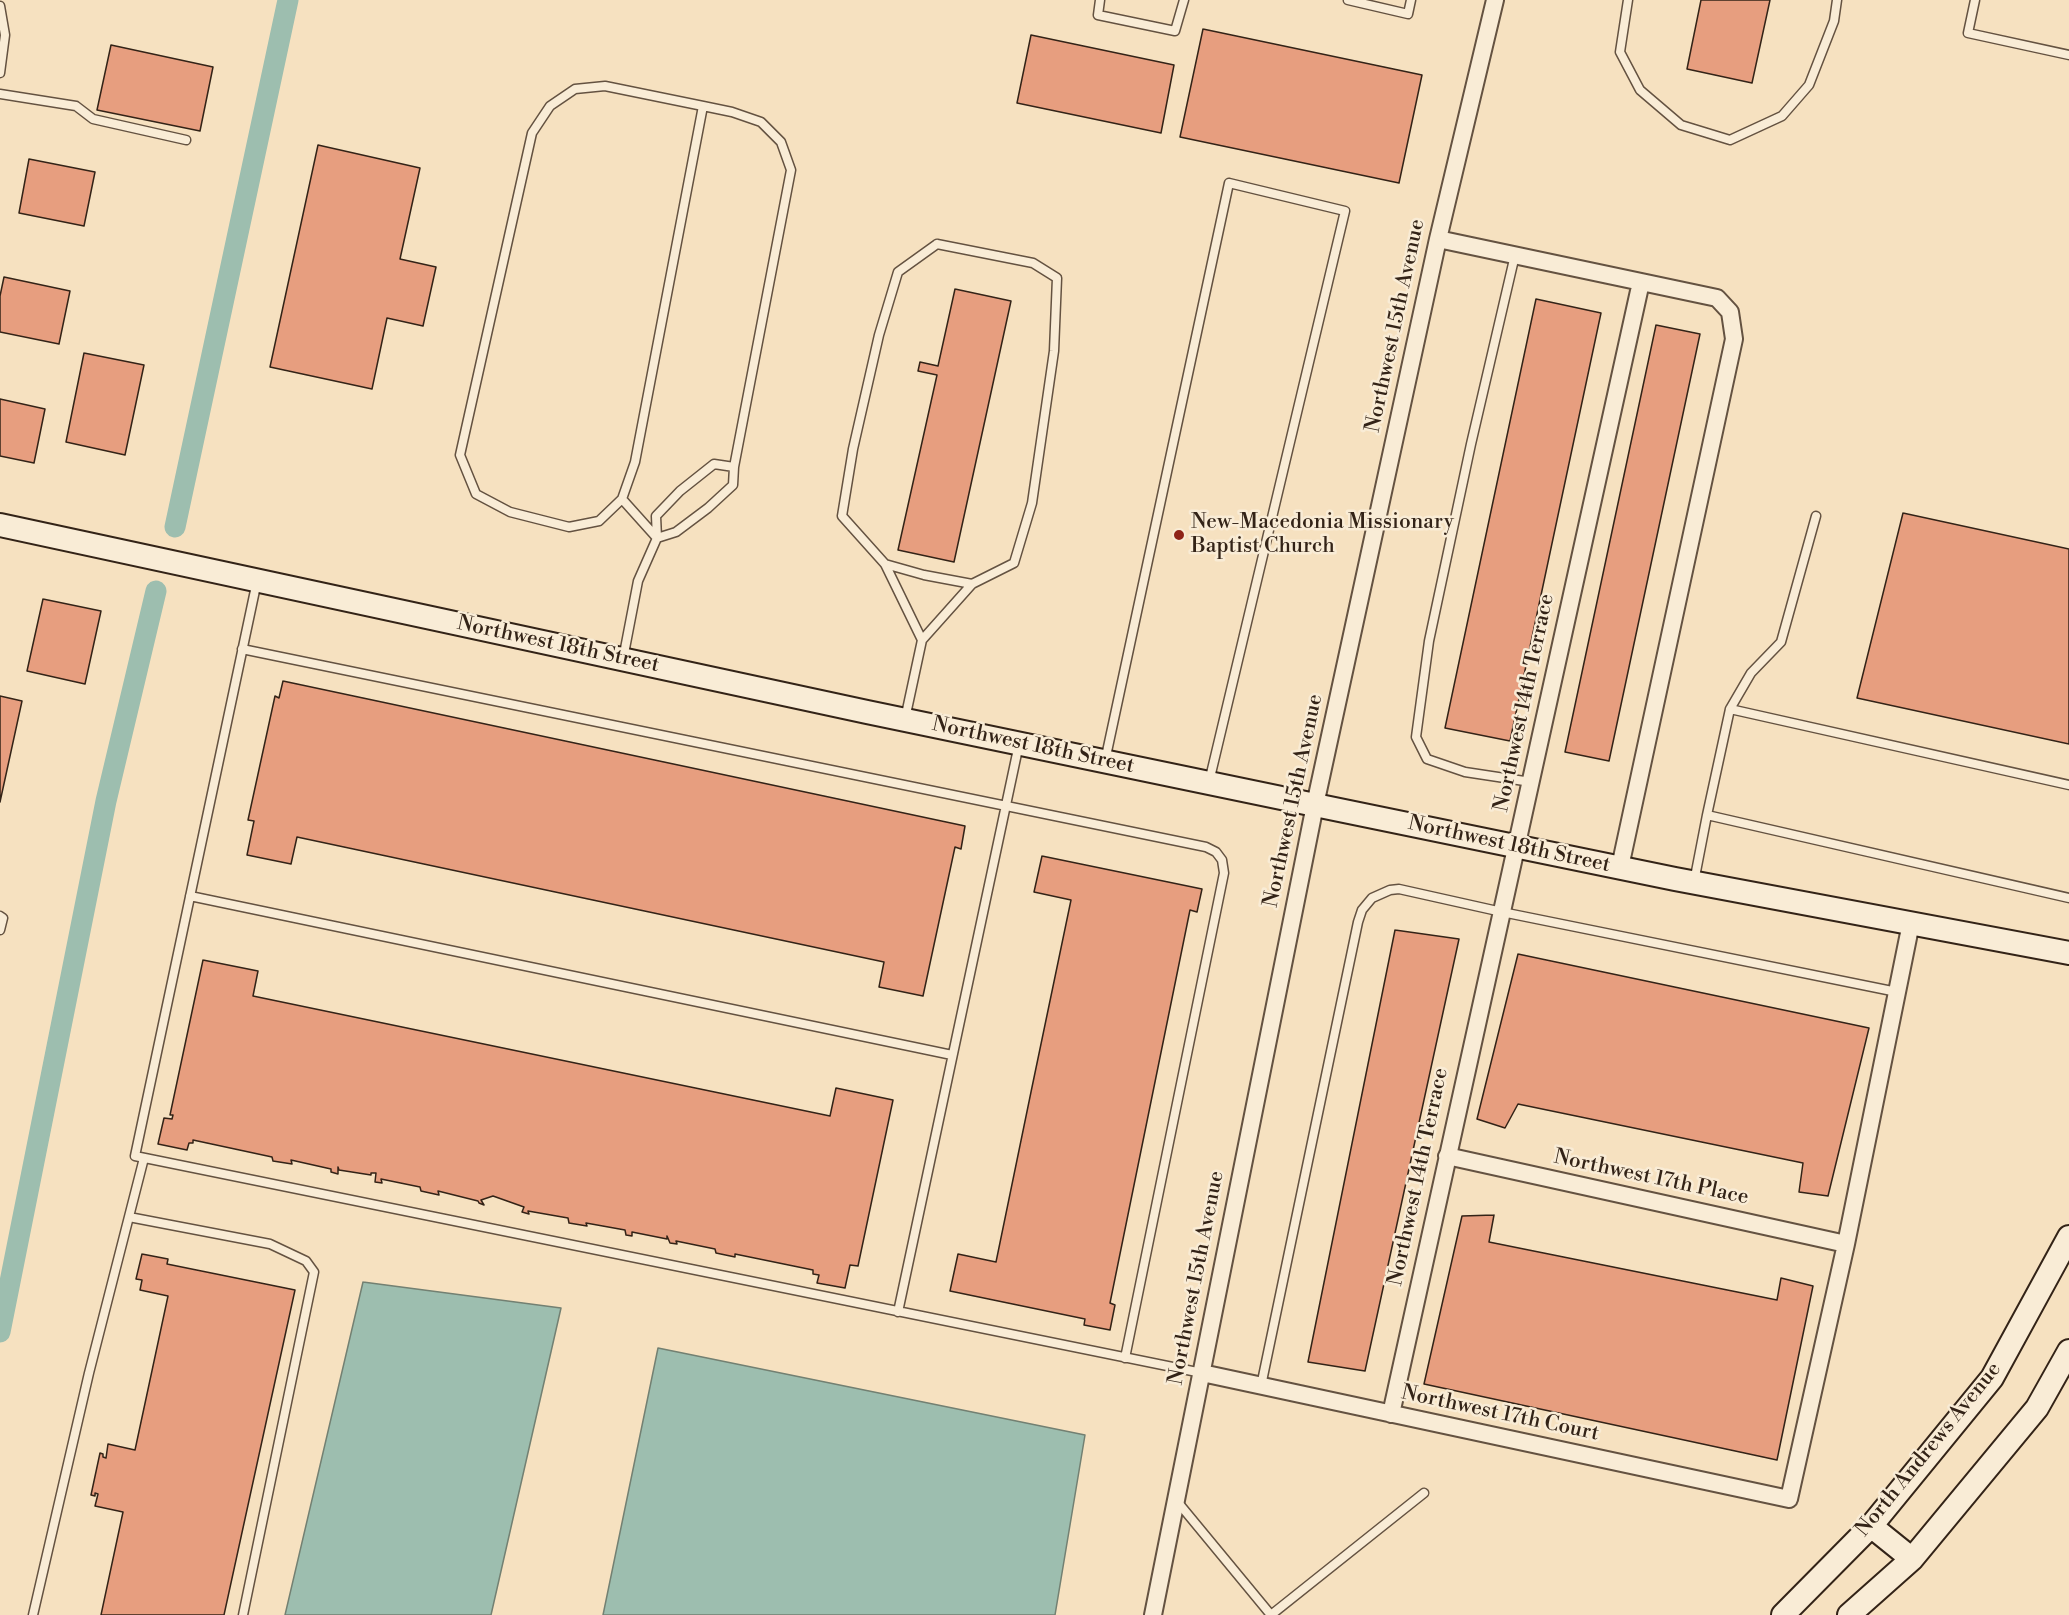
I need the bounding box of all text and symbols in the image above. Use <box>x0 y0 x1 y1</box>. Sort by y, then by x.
street label: Northwest 15th Avenue <box>1361 217 1431 435</box>
place label: New-Macedonia Missionary Baptist Church <box>1191 510 1454 560</box>
marker: New-Macedonia Missionary Baptist Church <box>1172 528 1186 542</box>
street label: Northwest 14th Terrace <box>1490 592 1560 814</box>
street label: Northwest 18th Street <box>455 611 661 679</box>
street label: Northwest 15th Avenue <box>1259 692 1329 910</box>
street label: Northwest 18th Street <box>930 712 1136 780</box>
street label: Northwest 18th Street <box>1406 811 1612 879</box>
street label: Northwest 14th Terrace <box>1384 1066 1454 1288</box>
street label: Northwest 17th Place <box>1551 1145 1751 1211</box>
street label: Northwest 15th Avenue <box>1164 1169 1230 1387</box>
street label: North Andrews Avenue <box>1851 1358 2007 1542</box>
street label: Northwest 17th Court <box>1399 1381 1601 1447</box>

